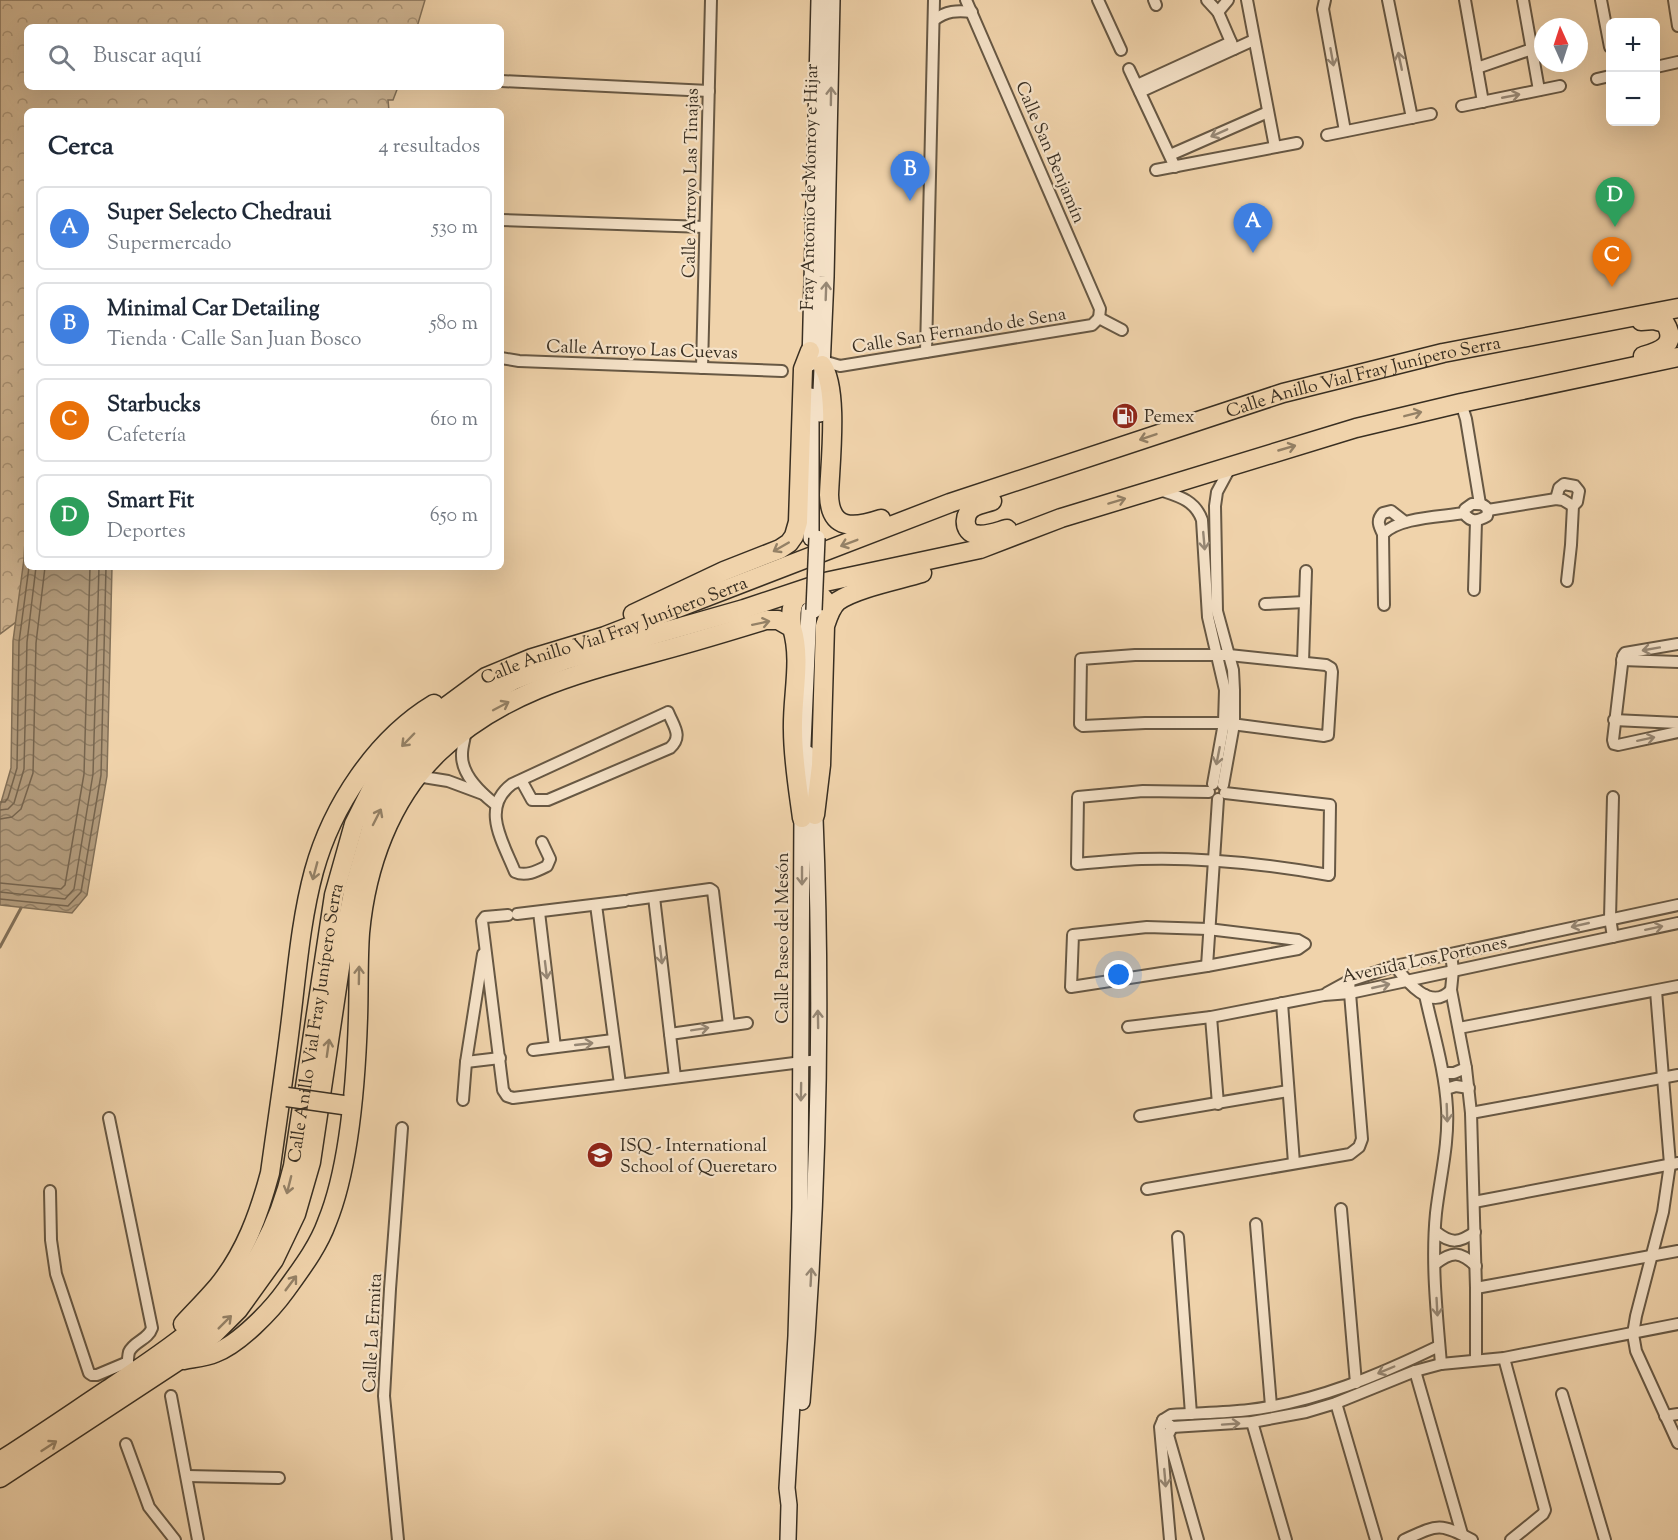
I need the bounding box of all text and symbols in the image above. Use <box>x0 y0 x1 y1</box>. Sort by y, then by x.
north arrow <box>1534 18 1588 72</box>
map controls <box>1606 18 1660 126</box>
button: + <box>1606 18 1660 72</box>
search box <box>24 24 504 90</box>
icon: search <box>45 41 78 74</box>
text: Buscar aquí <box>93 41 202 73</box>
one-way arrow <box>1326 47 1337 67</box>
one-way arrow <box>1394 51 1405 71</box>
street label: Fray Antonio de Monroy e Hijar <box>796 63 826 311</box>
button: − <box>1606 72 1660 126</box>
street label: Calle San Benjamín <box>1007 78 1091 228</box>
one-way arrow <box>825 87 836 107</box>
street label: Calle Arroyo Las Tinajas <box>677 88 707 278</box>
one-way arrow <box>1501 90 1520 101</box>
one-way arrow <box>1210 128 1229 139</box>
text: Cerca <box>48 129 114 166</box>
text: 4 resultados <box>378 133 480 162</box>
pin: B <box>890 152 930 201</box>
pin: D <box>1596 178 1634 227</box>
text: Super Selecto Chedraui <box>107 198 332 230</box>
pin: A <box>1234 204 1272 253</box>
text: A <box>61 214 78 243</box>
text: 530 m <box>432 214 478 243</box>
text: Supermercado <box>107 230 232 259</box>
pin: C <box>1592 238 1632 287</box>
one-way arrow <box>820 282 831 302</box>
text: Minimal Car Detailing <box>107 294 319 326</box>
street label: Calle San Fernando de Sena <box>850 302 1068 362</box>
text: B <box>63 310 76 339</box>
text: 580 m <box>430 310 478 339</box>
text: Tienda · Calle San Juan Bosco <box>107 326 362 355</box>
street label: Calle Anillo Vial Fray Junípero Serra <box>1223 331 1503 426</box>
street label: Calle Arroyo Las Cuevas <box>546 335 738 367</box>
text: Starbucks <box>107 390 201 422</box>
fuel station icon: Pemex <box>1110 401 1140 431</box>
place label: Pemex <box>1144 405 1195 431</box>
text: C <box>61 406 78 435</box>
text: 610 m <box>430 406 478 435</box>
one-way arrow <box>1403 407 1422 419</box>
text: Cafetería <box>107 422 186 451</box>
one-way arrow <box>1139 433 1158 444</box>
one-way arrow <box>1277 442 1296 453</box>
text: Smart Fit <box>107 486 194 518</box>
one-way arrow <box>1107 495 1126 506</box>
text: D <box>62 502 77 531</box>
text: 650 m <box>430 502 478 531</box>
text: Deportes <box>107 518 186 547</box>
one-way arrow <box>1199 531 1210 551</box>
one-way arrow <box>840 538 858 549</box>
one-way arrow <box>773 542 790 554</box>
street label: Calle Anillo Vial Fray Junípero Serra <box>477 571 752 693</box>
one-way arrow <box>751 616 770 628</box>
one-way arrow <box>1642 643 1662 654</box>
one-way arrow <box>492 700 509 712</box>
one-way arrow <box>1636 732 1655 744</box>
one-way arrow <box>401 733 416 748</box>
one-way arrow <box>1212 746 1223 766</box>
one-way arrow <box>372 808 383 826</box>
street label: Calle Paseo del Mesón <box>771 852 797 1024</box>
one-way arrow <box>309 861 320 880</box>
one-way arrow <box>796 866 808 886</box>
street label: Calle Anillo Vial Fray Junípero Serra <box>283 880 352 1165</box>
one-way arrow <box>1570 920 1590 931</box>
one-way arrow <box>1644 922 1664 933</box>
street label: Avenida Los Portones <box>1339 931 1509 991</box>
one-way arrow <box>656 944 667 964</box>
one-way arrow <box>541 960 552 980</box>
your location <box>1104 960 1133 989</box>
one-way arrow <box>353 966 365 986</box>
one-way arrow <box>1371 980 1391 991</box>
one-way arrow <box>812 1010 824 1030</box>
one-way arrow <box>690 1024 709 1035</box>
one-way arrow <box>323 1038 334 1058</box>
one-way arrow <box>574 1038 594 1049</box>
one-way arrow <box>795 1081 807 1101</box>
one-way arrow <box>1441 1102 1453 1122</box>
place label: ISQ - International School of Queretaro <box>620 1134 777 1181</box>
school or university icon: ISQ - International School of Queretaro <box>585 1140 615 1170</box>
one-way arrow <box>282 1175 294 1194</box>
one-way arrow <box>805 1267 816 1287</box>
street label: Calle La Ermita <box>358 1273 390 1394</box>
one-way arrow <box>284 1275 297 1291</box>
one-way arrow <box>1432 1297 1443 1316</box>
one-way arrow <box>218 1315 233 1330</box>
one-way arrow <box>1377 1365 1396 1376</box>
one-way arrow <box>1220 1418 1240 1429</box>
one-way arrow <box>40 1440 57 1452</box>
one-way arrow <box>1160 1467 1171 1487</box>

